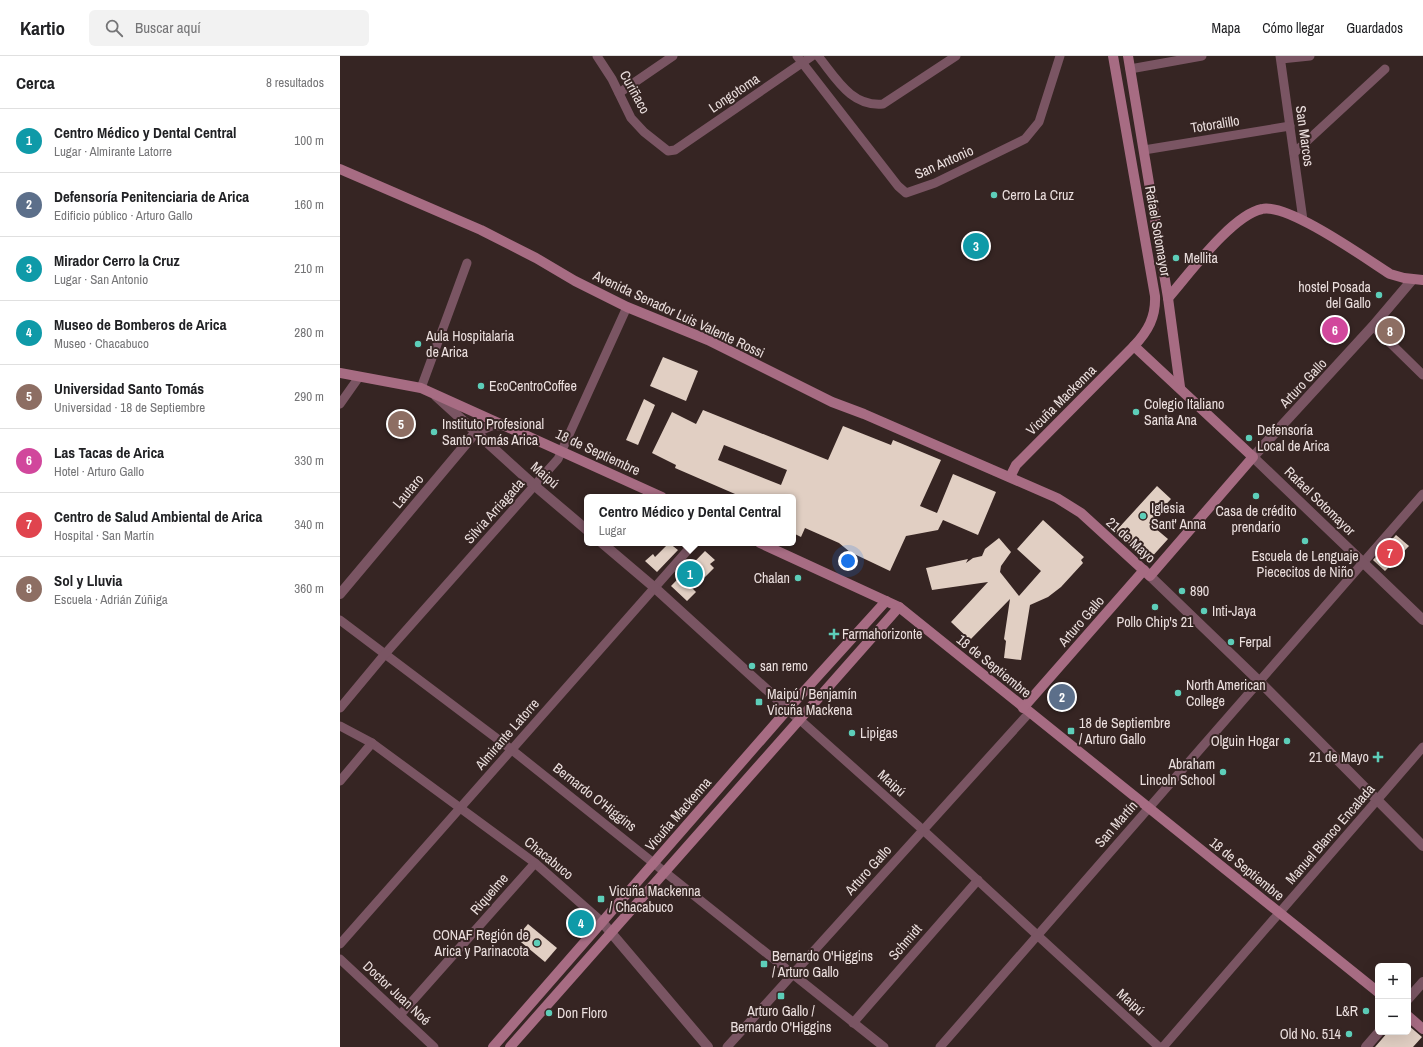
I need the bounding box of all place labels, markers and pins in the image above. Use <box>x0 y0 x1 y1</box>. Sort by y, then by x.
place label: Cerro La Cruz <box>1002 186 1074 204</box>
marker: Cerro La Cruz <box>989 190 999 200</box>
pin: 3 <box>963 231 989 261</box>
place label: Mellita <box>1184 249 1218 267</box>
marker: Mellita <box>1171 253 1181 263</box>
place label: hostel Posada del Gallo <box>1298 278 1372 312</box>
marker: hostel Posada del Gallo <box>1374 290 1384 300</box>
pin: 6 <box>1322 315 1348 345</box>
pin: 8 <box>1377 316 1403 346</box>
place label: Aula Hospitalaria de Arica <box>425 327 515 361</box>
marker: Aula Hospitalaria de Arica <box>413 339 423 349</box>
place label: EcoCentroCoffee <box>489 377 577 395</box>
marker: EcoCentroCoffee <box>476 381 486 391</box>
place label: Colegio Italiano Santa Ana <box>1144 395 1224 429</box>
marker: Colegio Italiano Santa Ana <box>1131 407 1141 417</box>
pin: 5 <box>388 409 414 439</box>
place label: Instituto Profesional Santo Tomás Arica <box>442 415 544 449</box>
place label: Defensoría Local de Arica <box>1257 421 1330 455</box>
marker: Instituto Profesional Santo Tomás Arica <box>429 427 439 437</box>
marker: Defensoría Local de Arica <box>1244 433 1254 443</box>
marker: Casa de crédito prendario <box>1251 491 1261 501</box>
place label: Iglesia Sant' Anna <box>1151 499 1207 533</box>
place label: Casa de crédito prendario <box>1215 502 1297 536</box>
marker: Iglesia Sant' Anna <box>1138 511 1148 521</box>
marker: Escuela de Lenguaje Piececitos de Niño <box>1300 536 1310 546</box>
pin: 7 <box>1377 538 1403 568</box>
place label: Escuela de Lenguaje Piececitos de Niño <box>1251 547 1359 581</box>
pin: 1 <box>677 559 703 589</box>
place label: Chalan <box>754 569 790 587</box>
marker: Chalan <box>793 573 803 583</box>
place label: 890 <box>1190 582 1209 600</box>
marker: 890 <box>1177 586 1187 596</box>
marker: Pollo Chip's 21 <box>1150 602 1160 612</box>
place label: Inti-Jaya <box>1212 602 1257 620</box>
marker: Inti-Jaya <box>1199 606 1209 616</box>
place label: Pollo Chip's 21 <box>1117 613 1194 631</box>
place label: Farmahorizonte <box>842 625 922 643</box>
marker: Farmahorizonte <box>829 629 839 639</box>
place label: Ferpal <box>1239 633 1271 651</box>
marker: Ferpal <box>1226 637 1236 647</box>
place label: san remo <box>760 657 808 675</box>
marker: san remo <box>747 661 757 671</box>
place label: North American College <box>1186 676 1266 710</box>
pin: 2 <box>1049 682 1075 712</box>
place label: Maipú / Benjamín Vicuña Mackena <box>767 685 857 719</box>
marker: North American College <box>1173 688 1183 698</box>
marker: Maipú / Benjamín Vicuña Mackena <box>754 697 764 707</box>
place label: 18 de Septiembre / Arturo Gallo <box>1079 714 1170 748</box>
place label: Lipigas <box>860 724 898 742</box>
marker: 18 de Septiembre / Arturo Gallo <box>1066 726 1076 736</box>
marker: Lipigas <box>847 728 857 738</box>
place label: Olguin Hogar <box>1211 732 1279 750</box>
marker: Olguin Hogar <box>1282 736 1292 746</box>
place label: 21 de Mayo <box>1309 748 1369 766</box>
marker: 21 de Mayo <box>1372 751 1384 763</box>
place label: Abraham Lincoln School <box>1140 755 1215 789</box>
marker: Abraham Lincoln School <box>1218 767 1228 777</box>
place label: Vicuña Mackenna / Chacabuco <box>609 882 701 916</box>
marker: Vicuña Mackenna / Chacabuco <box>596 894 606 904</box>
pin: 4 <box>568 908 594 938</box>
place label: CONAF Región de Arica y Parinacota <box>433 926 530 960</box>
marker: CONAF Región de Arica y Parinacota <box>532 938 542 948</box>
place label: Bernardo O'Higgins / Arturo Gallo <box>772 947 873 981</box>
marker: Bernardo O'Higgins / Arturo Gallo <box>759 959 769 969</box>
marker: Arturo Gallo / Bernardo O'Higgins <box>776 991 786 1001</box>
place label: Arturo Gallo / Bernardo O'Higgins <box>730 1002 832 1036</box>
place label: L&R <box>1336 1002 1358 1020</box>
place label: Don Floro <box>557 1004 607 1022</box>
marker: L&R <box>1361 1006 1371 1016</box>
marker: Don Floro <box>544 1008 554 1018</box>
place label: Old No. 514 <box>1280 1025 1342 1043</box>
marker: Old No. 514 <box>1344 1029 1354 1039</box>

